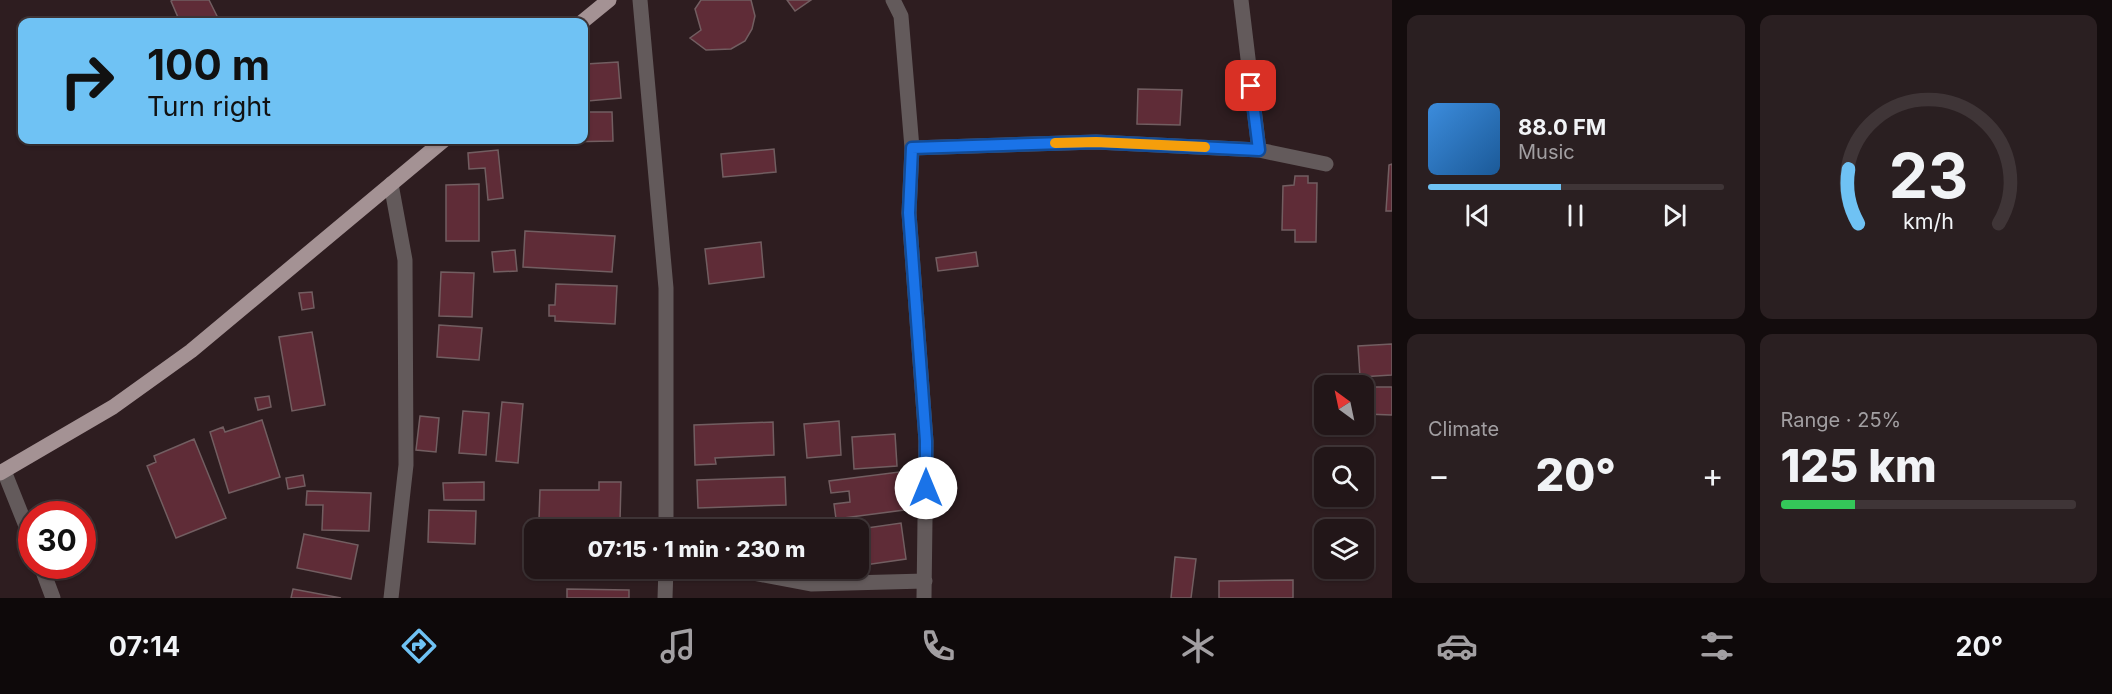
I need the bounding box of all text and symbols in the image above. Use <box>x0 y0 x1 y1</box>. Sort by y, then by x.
text: 100 m <box>147 39 270 90</box>
icon: right <box>48 42 126 120</box>
pin <box>1225 60 1276 111</box>
icon: arrive <box>1234 69 1267 102</box>
text: Turn right <box>147 90 271 123</box>
text: 88.0 FM <box>1518 114 1606 140</box>
text: 23 <box>1888 138 1968 213</box>
text: Music <box>1518 140 1575 164</box>
icon: previous <box>1461 199 1494 232</box>
icon: pause <box>1559 199 1592 232</box>
icon: next <box>1658 199 1691 232</box>
text: km/h <box>1903 209 1954 235</box>
north arrow <box>1314 375 1374 435</box>
map controls <box>1314 375 1374 579</box>
text: Range · 25% <box>1781 408 1901 432</box>
text: Climate <box>1428 417 1499 441</box>
text: 125 km <box>1781 438 1937 493</box>
button: search <box>1314 447 1374 507</box>
text: 20° <box>1535 447 1616 502</box>
text: − <box>1428 455 1450 495</box>
text: + <box>1702 455 1723 495</box>
position arrow <box>894 456 958 520</box>
speed limit sign: 30 <box>18 501 96 579</box>
button: layers <box>1314 519 1374 579</box>
text: 07:15 · 1 min · 230 m <box>588 536 805 562</box>
icon: directions <box>398 625 440 667</box>
icon: music <box>657 625 699 667</box>
icon: phone <box>917 625 959 667</box>
icon: climate <box>1177 625 1219 667</box>
icon: car <box>1436 625 1478 667</box>
icon: filters <box>1696 625 1738 667</box>
text: 07:14 <box>109 630 180 663</box>
text: 20° <box>1955 630 2003 663</box>

